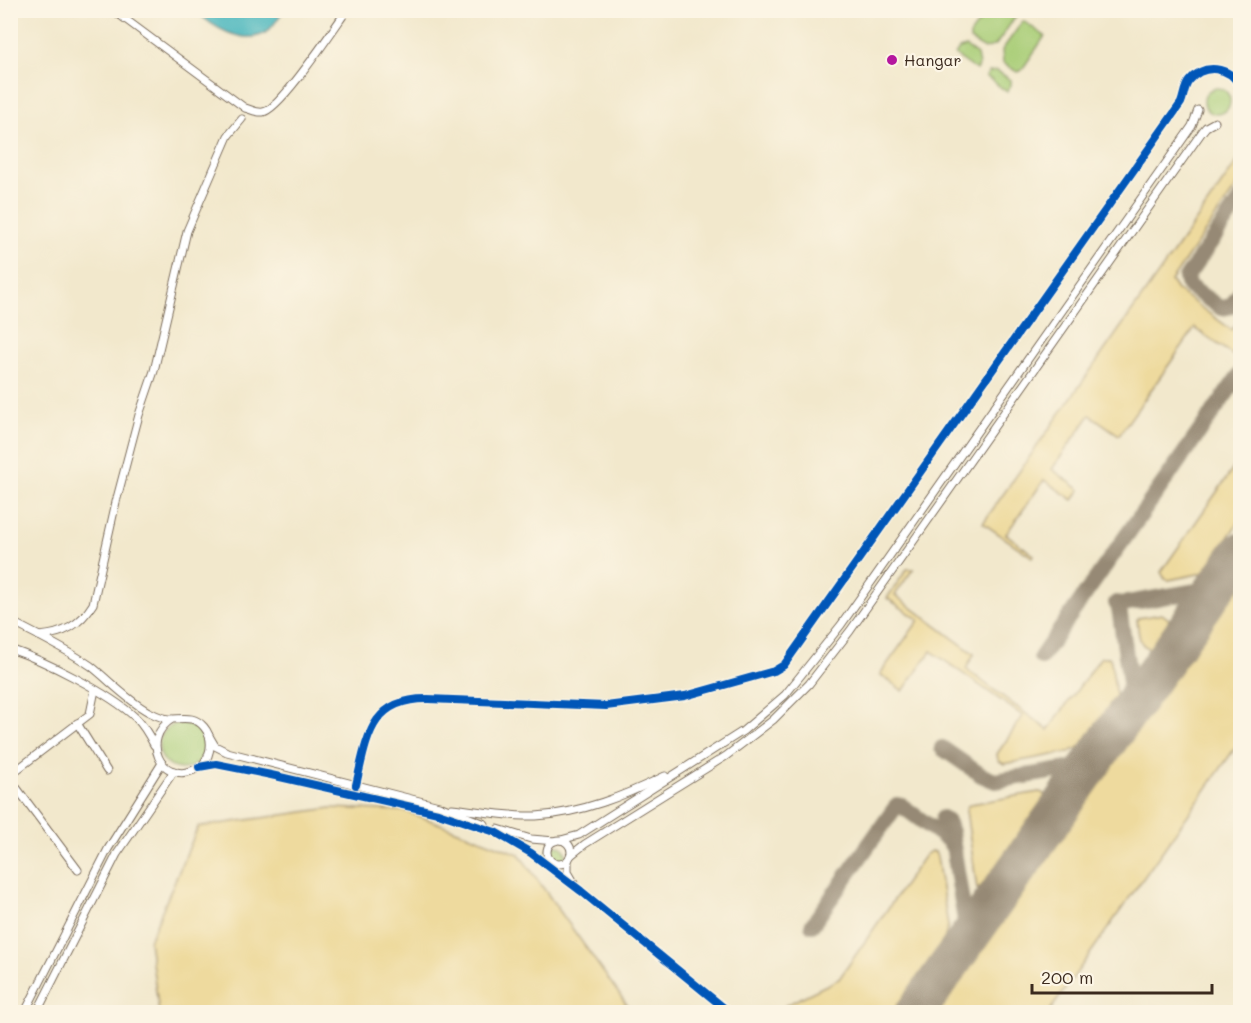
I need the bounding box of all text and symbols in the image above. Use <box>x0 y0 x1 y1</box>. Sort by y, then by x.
place label: Hangar <box>904 49 962 70</box>
marker: Hangar <box>885 53 899 67</box>
scale bar <box>1032 957 1212 995</box>
text: 200 m <box>1041 965 1093 989</box>

